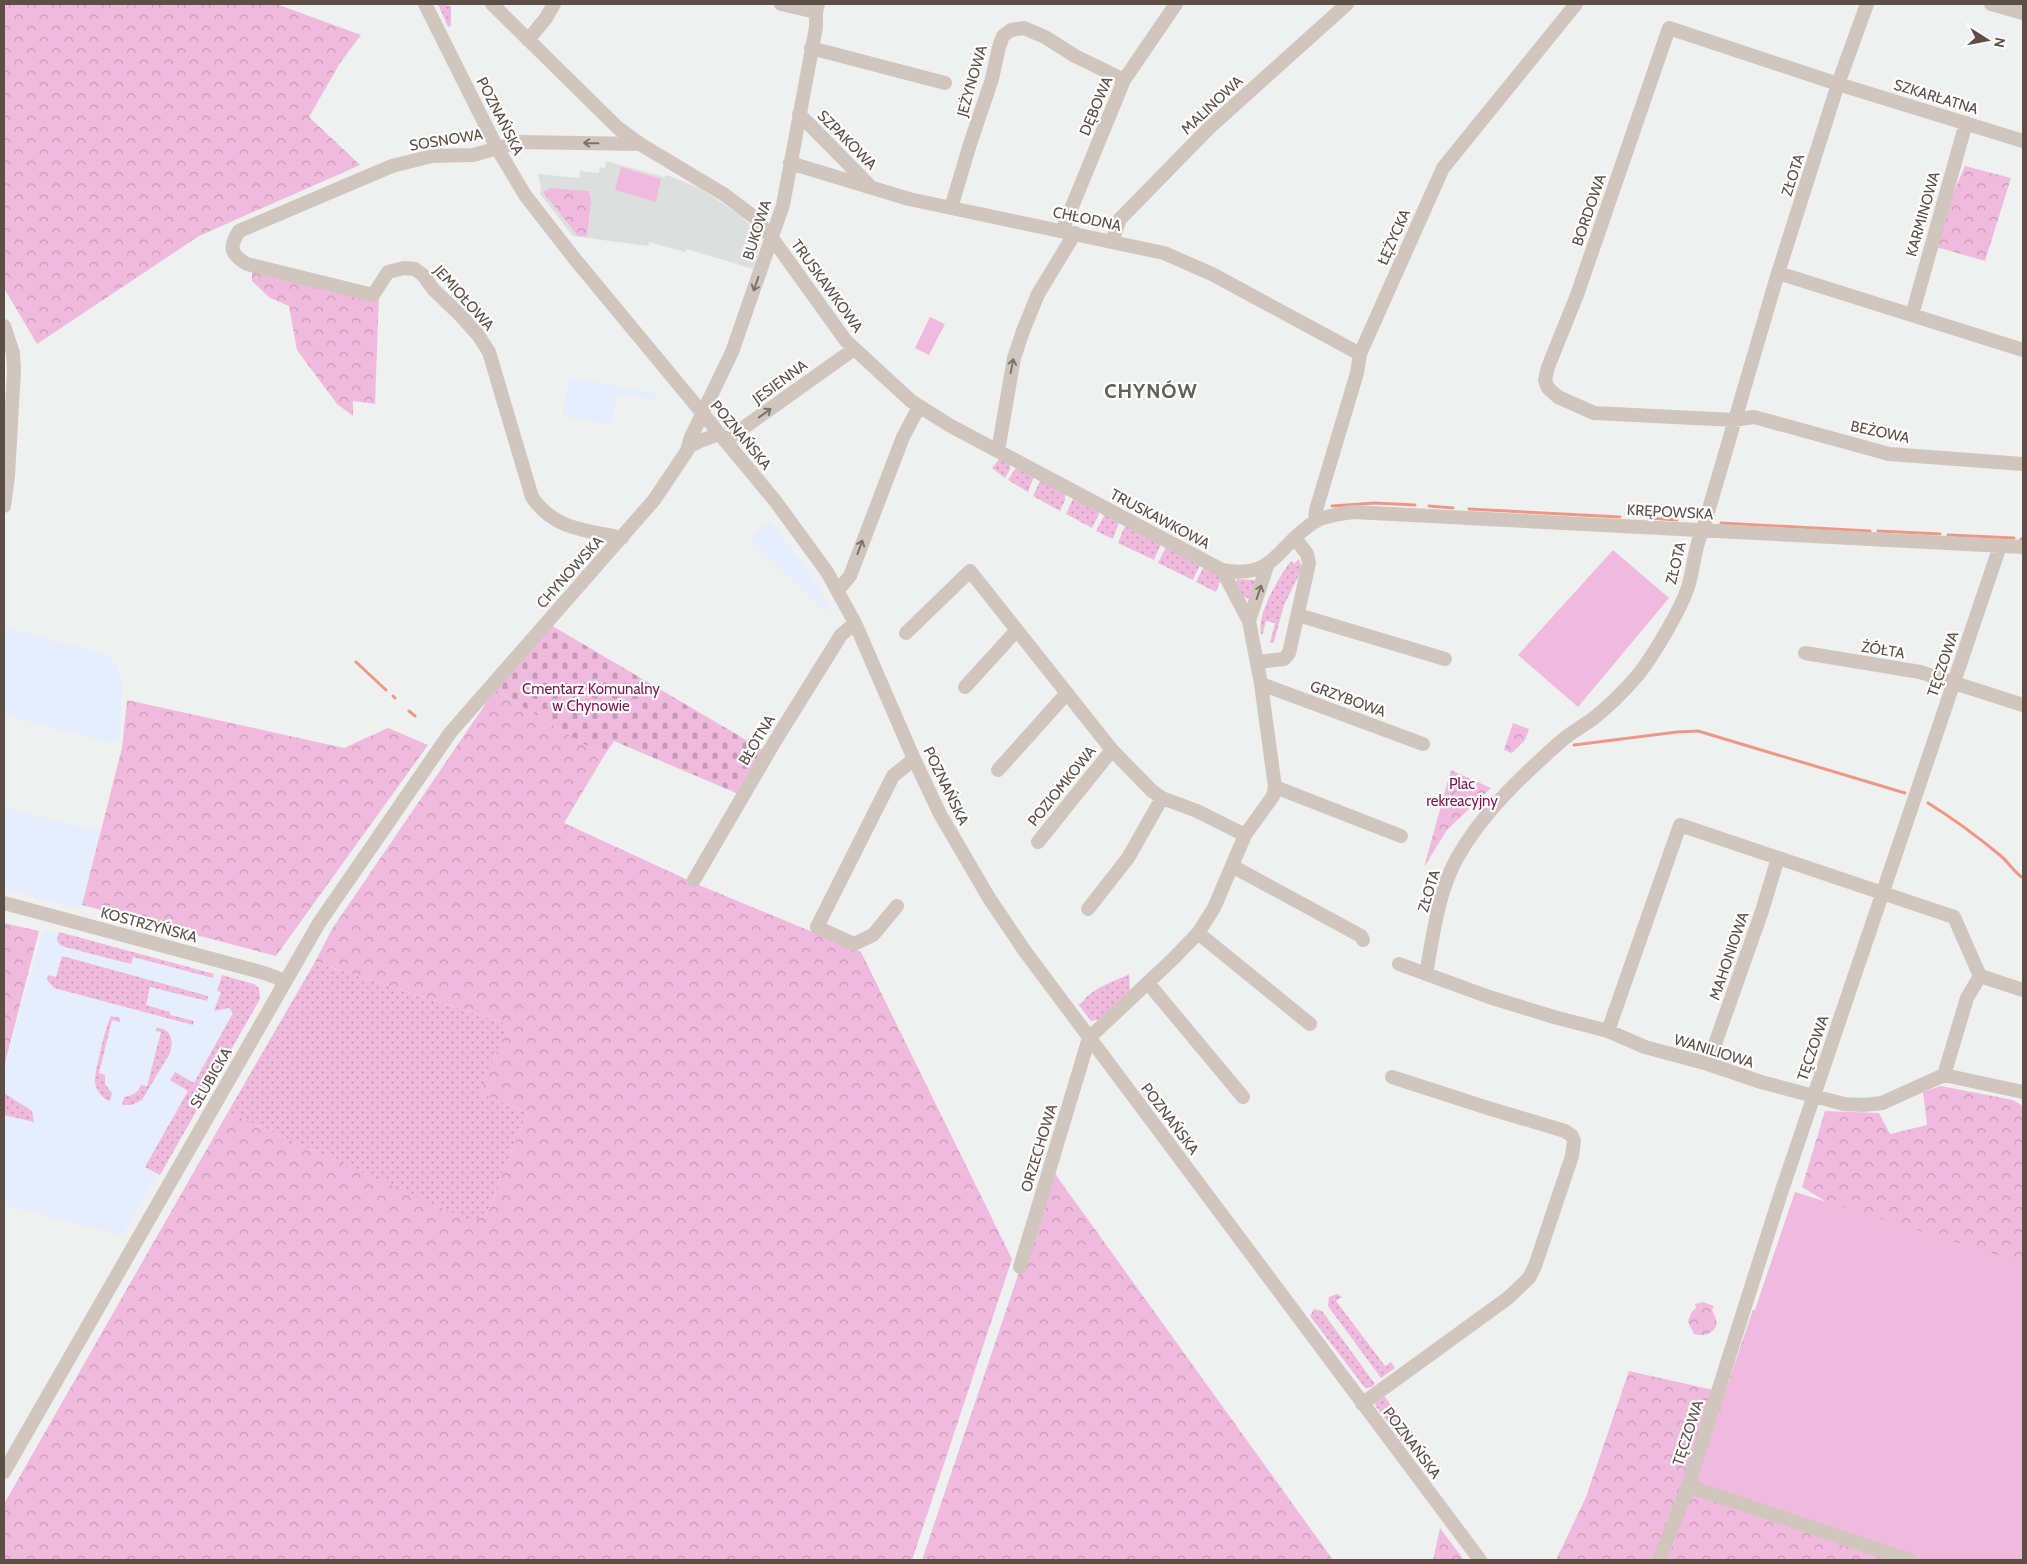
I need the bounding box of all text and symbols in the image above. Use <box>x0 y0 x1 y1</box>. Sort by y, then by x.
north arrow <box>1962 15 2012 65</box>
text: N <box>1990 36 2010 49</box>
street label: JEŻYNOWA <box>952 42 991 120</box>
street label: MALINOWA <box>1177 71 1247 138</box>
street label: DĘBOWA <box>1076 73 1117 138</box>
street label: POZNAŃSKA <box>473 74 529 159</box>
street label: SZKARŁATNA <box>1892 76 1981 119</box>
street label: SZPAKOWA <box>814 107 881 174</box>
street label: SOSNOWA <box>408 125 485 155</box>
one-way arrow <box>583 138 600 148</box>
street label: ZŁOTA <box>1778 151 1808 198</box>
street label: KARMINOWA <box>1902 169 1944 259</box>
street label: BORDOWA <box>1568 171 1610 248</box>
street label: BUKOWA <box>739 197 775 262</box>
street label: CHŁODNA <box>1051 203 1124 235</box>
street label: ŁĘŻYCKA <box>1373 205 1415 268</box>
street label: TRUSKAWKOWA <box>787 236 867 337</box>
street label: JEMIOŁOWA <box>429 261 498 335</box>
one-way arrow <box>751 276 760 291</box>
street label: JESIENNA <box>748 356 812 408</box>
one-way arrow <box>1008 359 1017 375</box>
district label: CHYNÓW <box>1104 379 1198 403</box>
street label: POZNAŃSKA <box>707 396 776 474</box>
one-way arrow <box>758 408 772 418</box>
street label: BEŻOWA <box>1849 416 1912 447</box>
street label: TRUSKAWKOWA <box>1107 485 1214 553</box>
street label: KRĘPOWSKA <box>1626 501 1714 523</box>
street label: CHYNOWSKA <box>533 532 608 612</box>
street label: ZŁOTA <box>1662 539 1690 586</box>
one-way arrow <box>856 540 865 556</box>
one-way arrow <box>1254 585 1264 601</box>
street label: TĘCZOWA <box>1923 628 1963 699</box>
street label: ŻÓŁTA <box>1860 637 1907 662</box>
street label: GRZYBOWA <box>1308 677 1389 721</box>
park label: Cmentarz Komunalny w Chynowie <box>522 680 660 715</box>
street label: BŁOTNA <box>735 711 779 768</box>
street label: POZIOMKOWA <box>1024 742 1100 830</box>
street label: POZNAŃSKA <box>919 743 974 829</box>
park label: Plac rekreacyjny <box>1426 775 1498 810</box>
street label: ZŁOTA <box>1414 867 1444 914</box>
street label: KOSTRZYŃSKA <box>99 903 200 947</box>
street label: MAHONIOWA <box>1705 909 1753 1003</box>
street label: TĘCZOWA <box>1793 1012 1833 1083</box>
street label: WANILIOWA <box>1672 1030 1757 1072</box>
street label: SŁUBICKA <box>186 1044 236 1111</box>
street label: POZNAŃSKA <box>1137 1079 1204 1159</box>
street label: ORZECHOWA <box>1017 1101 1061 1194</box>
street label: TĘCZOWA <box>1669 1397 1707 1468</box>
street label: POZNAŃSKA <box>1379 1403 1446 1483</box>

